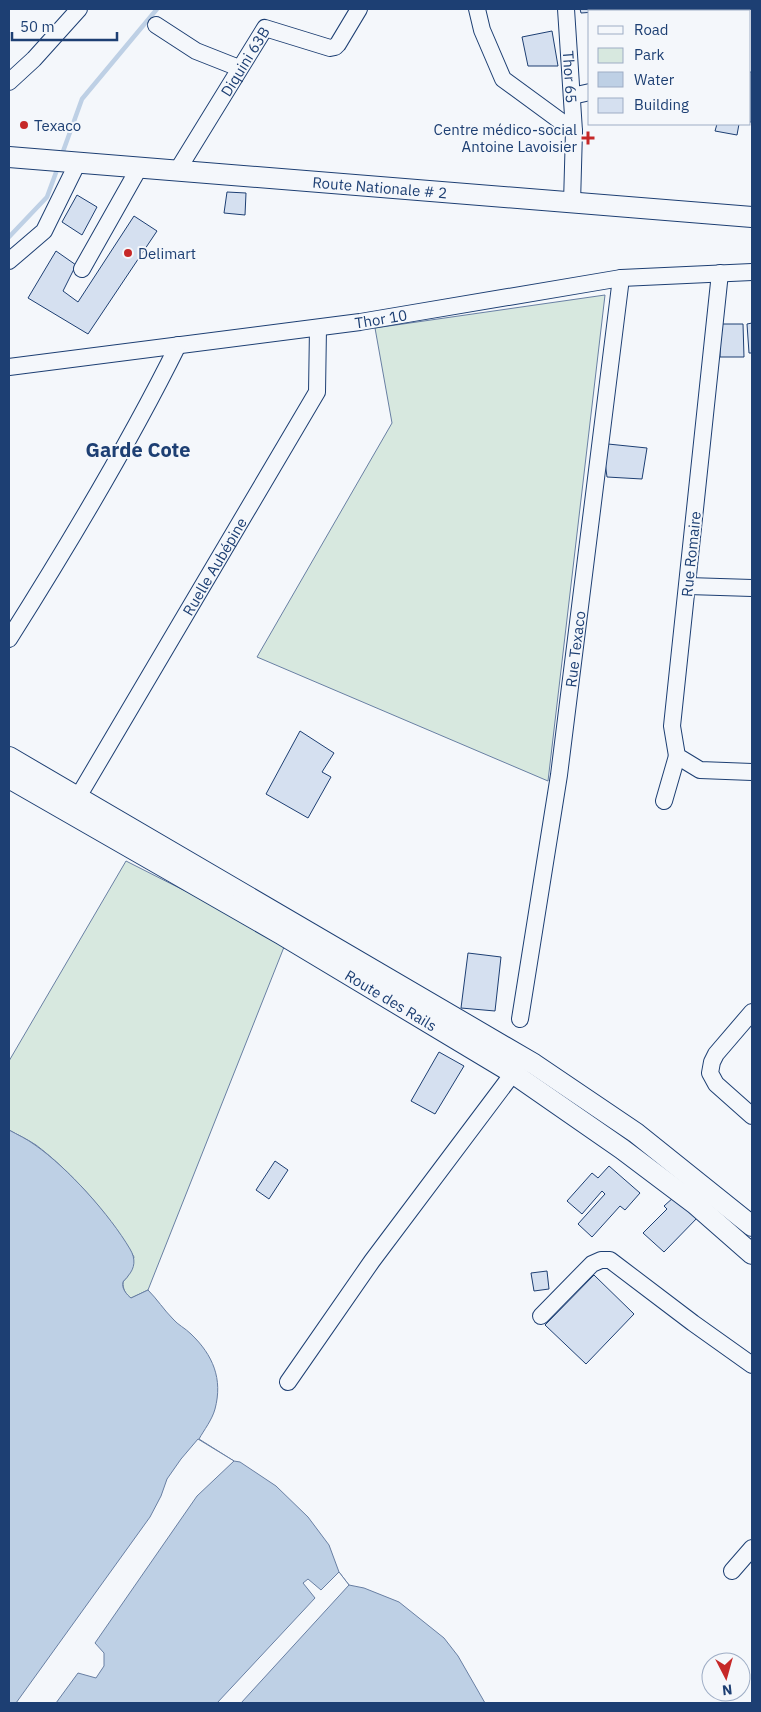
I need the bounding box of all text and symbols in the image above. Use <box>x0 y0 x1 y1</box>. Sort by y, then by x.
scale bar <box>12 10 118 42</box>
legend <box>588 10 751 125</box>
text: 50 m <box>20 17 55 36</box>
text: Road <box>634 20 669 39</box>
street label: Diquini 63B <box>216 23 273 100</box>
text: Park <box>634 45 664 64</box>
street label: Thor 65 <box>559 50 582 104</box>
text: Water <box>634 70 675 89</box>
text: Building <box>634 95 689 114</box>
place label: Texaco <box>34 116 81 135</box>
marker: Texaco <box>18 119 30 131</box>
place label: Centre médico-social Antoine Lavoisier <box>434 120 577 156</box>
marker: Centre médico-social Antoine Lavoisier <box>581 131 595 145</box>
street label: Route Nationale # 2 <box>312 172 448 202</box>
place label: Delimart <box>138 244 196 263</box>
marker: Delimart <box>122 247 134 259</box>
street label: Thor 10 <box>354 305 408 332</box>
district label: Garde Cote <box>86 436 190 463</box>
street label: Rue Romaire <box>677 510 705 598</box>
street label: Ruelle Aubépine <box>178 514 251 619</box>
street label: Rue Texaco <box>561 610 589 689</box>
street label: Route des Rails <box>342 965 441 1035</box>
north arrow <box>701 1652 751 1702</box>
text: N <box>721 1680 733 1699</box>

